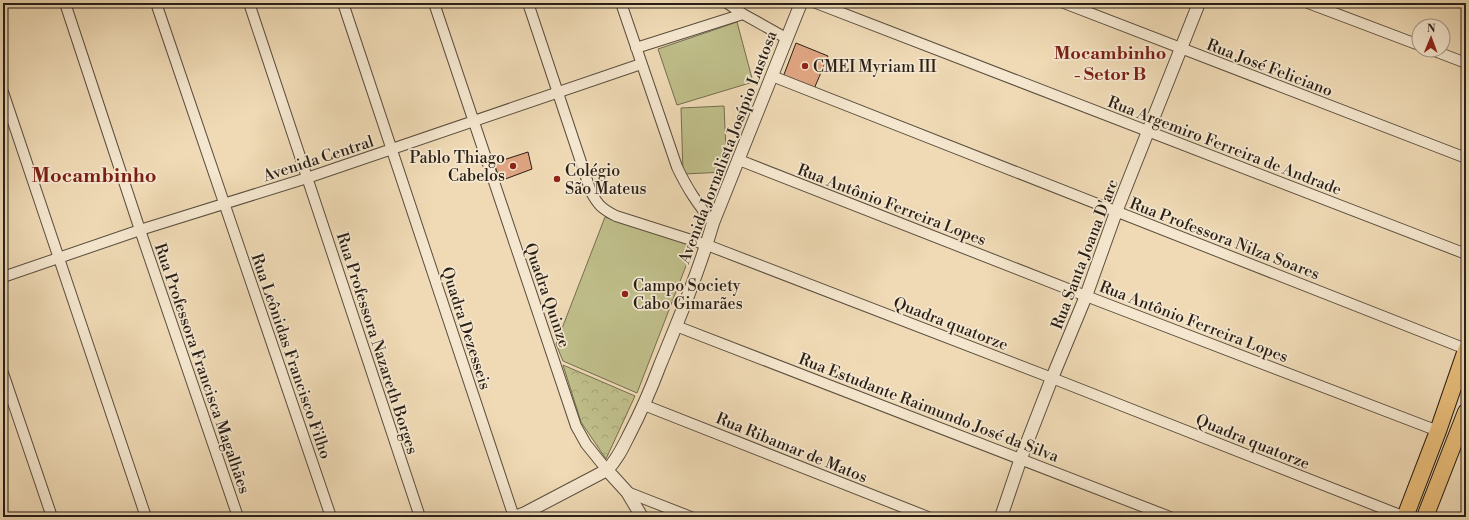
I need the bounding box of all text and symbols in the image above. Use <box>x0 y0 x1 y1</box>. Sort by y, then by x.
north arrow <box>1411 18 1451 58</box>
text: N <box>1427 22 1436 36</box>
street label: Avenida Jornalista Josípio Lustosa <box>674 27 782 268</box>
street label: Rua José Feliciano <box>1204 35 1335 101</box>
district label: Mocambinho - Setor B <box>1054 42 1166 86</box>
place label: CMEI Myriam III <box>813 57 937 77</box>
marker: CMEI Myriam III <box>800 61 810 71</box>
street label: Rua Argemiro Ferreira de Andrade <box>1105 92 1345 200</box>
street label: Avenida Central <box>259 132 376 187</box>
place label: Pablo Thiago Cabelos <box>409 148 505 186</box>
street label: Rua Antônio Ferreira Lopes <box>794 160 989 250</box>
marker: Pablo Thiago Cabelos <box>508 161 518 171</box>
place label: Colégio São Mateus <box>565 161 647 199</box>
district label: Mocambinho <box>31 164 157 189</box>
marker: Colégio São Mateus <box>552 174 562 184</box>
street label: Rua Santa Joana D'arc <box>1047 176 1123 332</box>
street label: Rua Professora Nilza Soares <box>1127 193 1322 284</box>
street label: Rua Professora Nazareth Borges <box>332 230 422 457</box>
street label: Rua Professora Francisca Magalhães <box>150 240 254 496</box>
street label: Quadra Quinze <box>520 240 574 350</box>
street label: Rua Leônidas Francisco Filho <box>246 251 336 462</box>
street label: Quadra Dezesseis <box>437 264 495 392</box>
place label: Campo Society Cabo Gimarães <box>633 276 743 314</box>
street label: Rua Antônio Ferreira Lopes <box>1096 277 1291 367</box>
marker: Campo Society Cabo Gimarães <box>620 289 630 299</box>
street label: Quadra quatorze <box>890 293 1011 355</box>
street label: Rua Estudante Raimundo José da Silva <box>796 349 1062 467</box>
street label: Rua Ribamar de Matos <box>713 408 870 487</box>
street label: Quadra quatorze <box>1193 410 1313 474</box>

